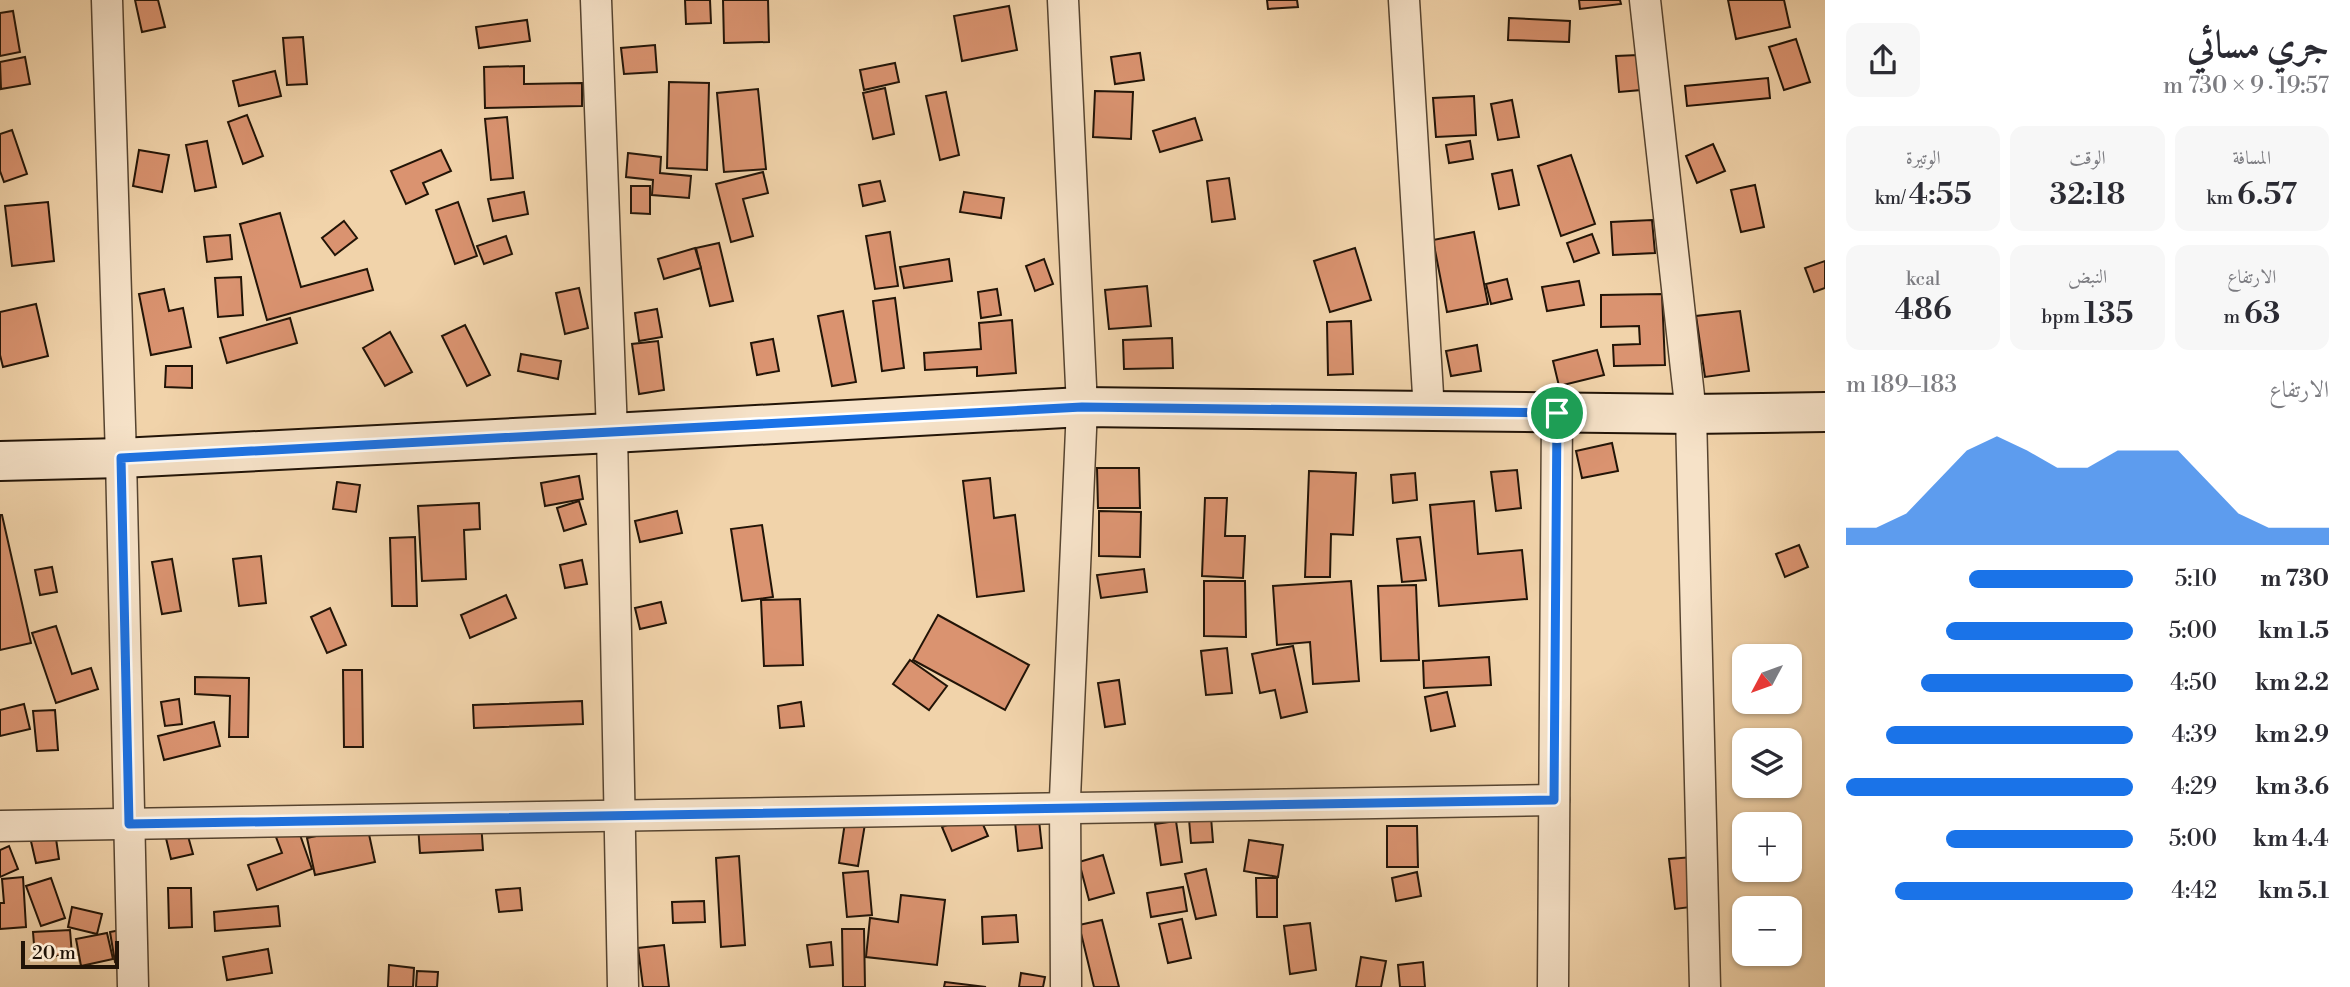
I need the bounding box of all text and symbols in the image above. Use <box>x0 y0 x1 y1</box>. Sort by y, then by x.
text: جري مسائي <box>2187 22 2329 69</box>
button: share <box>1846 23 1920 97</box>
text: 19:57 · 9 × 730 m <box>2163 72 2329 100</box>
text: الوتيرة <box>1906 146 1941 170</box>
text: الوقت <box>2069 146 2106 170</box>
text: المسافة <box>2232 146 2271 170</box>
text: 4:55 <box>1909 176 1972 214</box>
text: 32:18 <box>2050 176 2125 214</box>
text: 6.57 <box>2237 176 2297 214</box>
text: /km <box>1875 186 1909 210</box>
text: km <box>2207 186 2237 210</box>
text: النبض <box>2068 265 2107 289</box>
text: الارتفاع <box>2227 265 2276 289</box>
text: kcal <box>1906 267 1940 291</box>
text: 486 <box>1895 291 1952 329</box>
text: 135 <box>2084 295 2133 333</box>
text: 63 <box>2244 295 2280 333</box>
text: bpm <box>2042 305 2084 329</box>
text: m <box>2223 305 2244 329</box>
text: 183–189 m <box>1846 371 1957 399</box>
text: الارتفاع <box>2269 376 2329 404</box>
pin <box>1527 383 1587 443</box>
icon: arrive <box>1538 394 1576 432</box>
text: 5:10 <box>2175 565 2217 593</box>
text: 730 m <box>2261 565 2329 593</box>
text: 5:00 <box>2169 617 2217 645</box>
text: 1.5 km <box>2258 617 2329 645</box>
north arrow <box>1732 644 1802 714</box>
map controls <box>1732 644 1802 966</box>
text: 4:50 <box>2170 669 2217 697</box>
text: 2.2 km <box>2255 669 2329 697</box>
text: 4:39 <box>2171 721 2217 749</box>
text: 2.9 km <box>2255 721 2329 749</box>
button: layers <box>1732 728 1802 798</box>
text: 4:29 <box>2171 773 2217 801</box>
text: 3.6 km <box>2256 773 2329 801</box>
button: + <box>1732 812 1802 882</box>
text: 5:00 <box>2169 825 2217 853</box>
text: 4.4 km <box>2253 825 2329 853</box>
text: 4:42 <box>2171 877 2217 905</box>
text: 5.1 km <box>2258 877 2329 905</box>
button: − <box>1732 896 1802 966</box>
scale bar <box>21 938 119 970</box>
text: 20 m <box>32 941 76 965</box>

